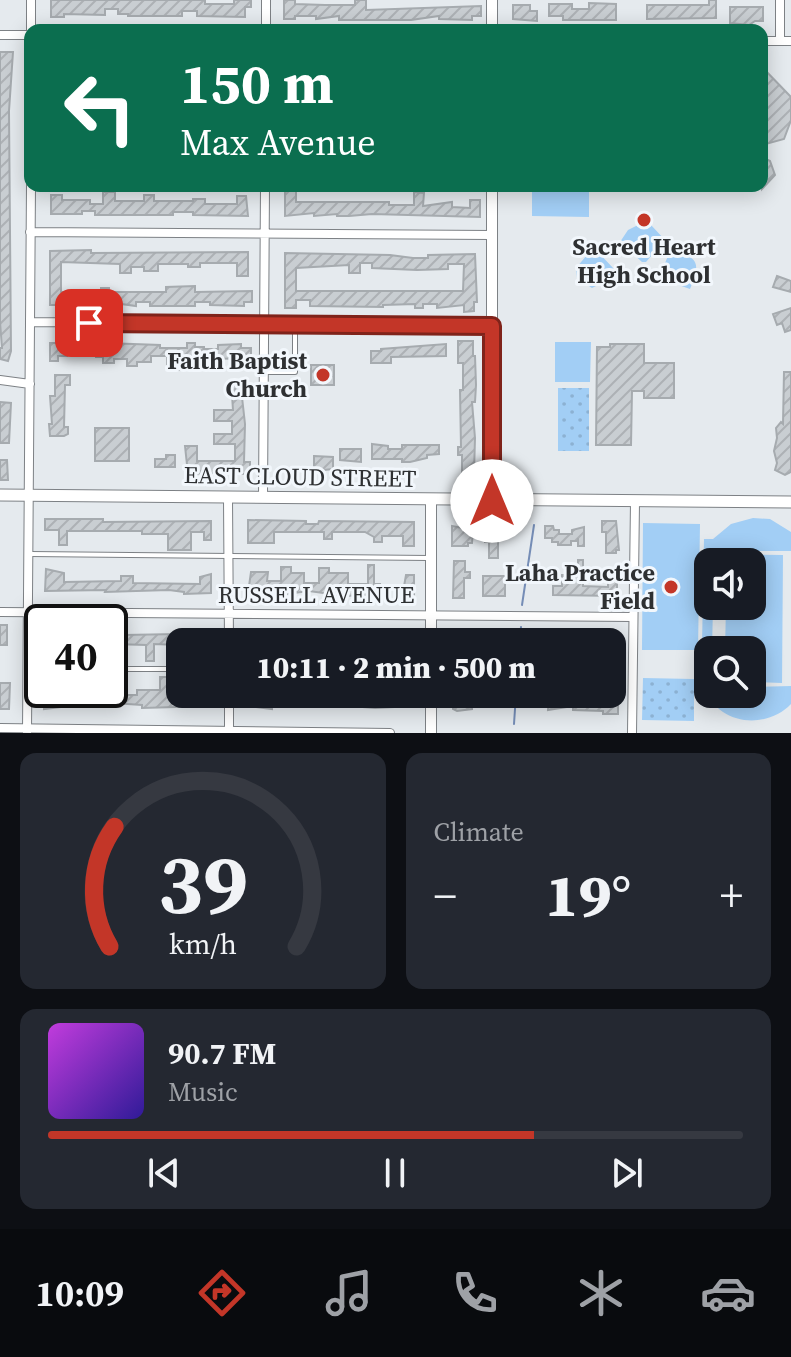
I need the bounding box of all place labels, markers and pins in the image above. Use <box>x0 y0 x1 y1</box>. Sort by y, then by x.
marker: Sacred Heart High School <box>635 211 653 229</box>
place label: Sacred Heart High School <box>572 230 716 291</box>
pin <box>55 289 123 357</box>
place label: Faith Baptist Church <box>167 344 307 405</box>
marker: Faith Baptist Church <box>314 366 332 384</box>
place label: Laha Practice Field <box>505 556 655 617</box>
marker: Laha Practice Field <box>662 578 680 596</box>

